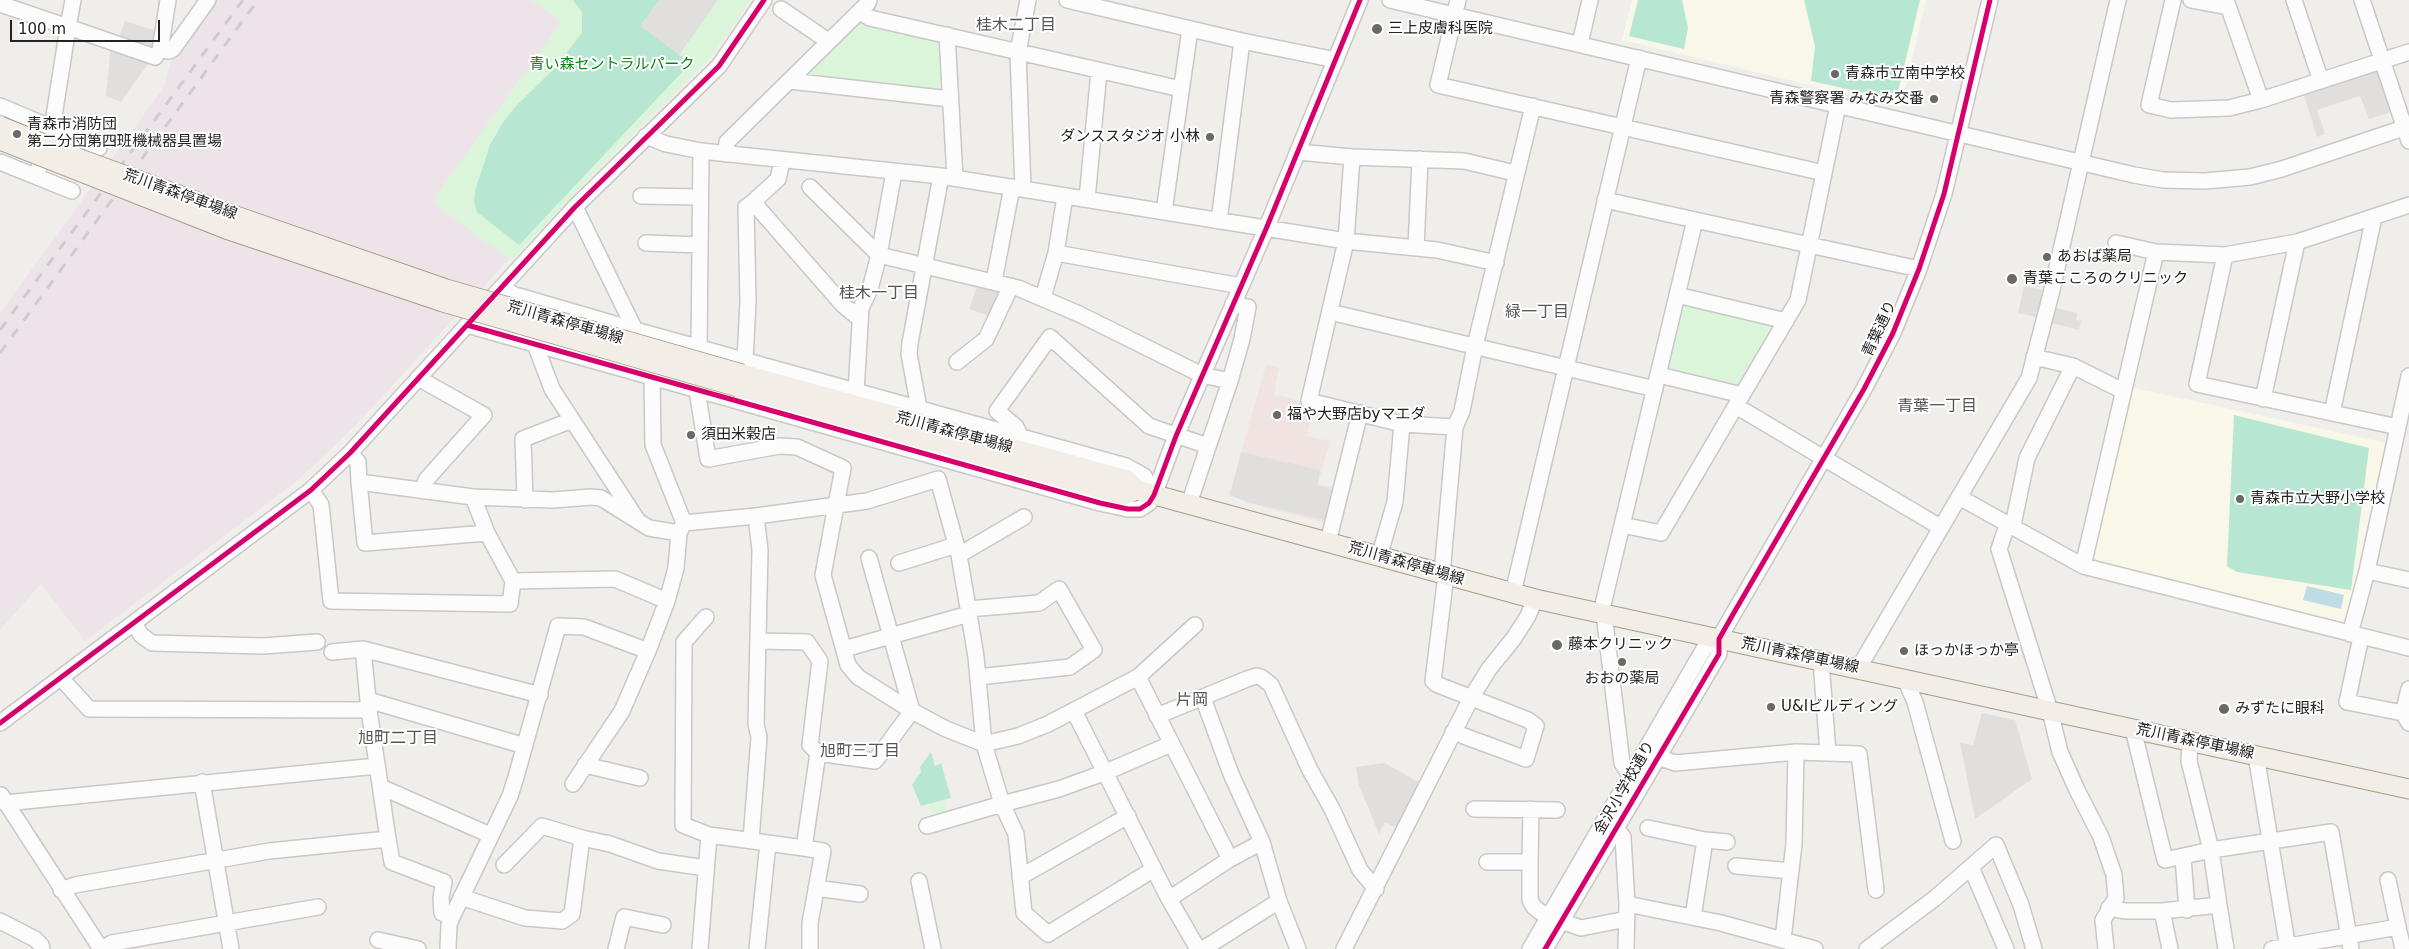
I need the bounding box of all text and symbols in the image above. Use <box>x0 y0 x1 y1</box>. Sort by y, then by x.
scale bar <box>12 10 162 42</box>
district label: 桂木二丁目 <box>976 16 1056 36</box>
text: 100 m <box>18 20 66 38</box>
place label: 三上皮膚科医院 <box>1388 20 1493 38</box>
marker: 三上皮膚科医院 <box>1370 22 1384 36</box>
park label: 青い森セントラルパーク <box>530 56 694 74</box>
place label: 青森市立南中学校 <box>1845 65 1965 83</box>
marker: 青森市立南中学校 <box>1829 68 1841 80</box>
place label: 青森警察署 みなみ交番 <box>1769 90 1924 108</box>
marker: 青森警察署 みなみ交番 <box>1928 93 1940 105</box>
place label: 青森市消防団 第二分団第四班機械器具置場 <box>27 116 222 151</box>
marker: 青森市消防団 第二分団第四班機械器具置場 <box>11 128 23 140</box>
place label: ダンススタジオ 小林 <box>1060 128 1200 146</box>
marker: ダンススタジオ 小林 <box>1204 131 1216 143</box>
street label: 荒川青森停車場線 <box>121 166 239 224</box>
place label: あおば薬局 <box>2057 248 2132 266</box>
marker: あおば薬局 <box>2041 251 2053 263</box>
place label: 青葉こころのクリニック <box>2023 270 2188 288</box>
marker: 青葉こころのクリニック <box>2005 272 2019 286</box>
district label: 桂木一丁目 <box>839 284 919 304</box>
street label: 荒川青森停車場線 <box>505 298 625 348</box>
street label: 青葉通り <box>1859 298 1901 360</box>
district label: 緑一丁目 <box>1505 303 1569 323</box>
district label: 青葉一丁目 <box>1897 397 1977 417</box>
place label: 福や大野店byマエダ <box>1287 406 1425 424</box>
street label: 荒川青森停車場線 <box>894 409 1014 457</box>
marker: 福や大野店byマエダ <box>1271 409 1283 421</box>
place label: 須田米穀店 <box>701 426 776 444</box>
marker: 須田米穀店 <box>685 429 697 441</box>
place label: 青森市立大野小学校 <box>2250 490 2385 508</box>
marker: 青森市立大野小学校 <box>2234 493 2246 505</box>
street label: 荒川青森停車場線 <box>1346 539 1466 589</box>
street label: 荒川青森停車場線 <box>1739 635 1861 677</box>
place label: 藤本クリニック <box>1568 636 1673 654</box>
marker: 藤本クリニック <box>1550 638 1564 652</box>
place label: ほっかほっか亭 <box>1914 642 2019 660</box>
marker: ほっかほっか亭 <box>1898 645 1910 657</box>
marker: おおの薬局 <box>1616 656 1628 668</box>
place label: おおの薬局 <box>1585 670 1659 688</box>
district label: 片岡 <box>1176 691 1208 711</box>
place label: U&Iビルディング <box>1781 698 1898 716</box>
place label: みずたに眼科 <box>2235 700 2325 718</box>
marker: U&Iビルディング <box>1765 701 1777 713</box>
marker: みずたに眼科 <box>2217 702 2231 716</box>
street label: 荒川青森停車場線 <box>2134 721 2256 763</box>
district label: 旭町二丁目 <box>358 729 438 749</box>
street label: 金沢小学校通り <box>1591 738 1659 838</box>
district label: 旭町三丁目 <box>820 742 900 762</box>

